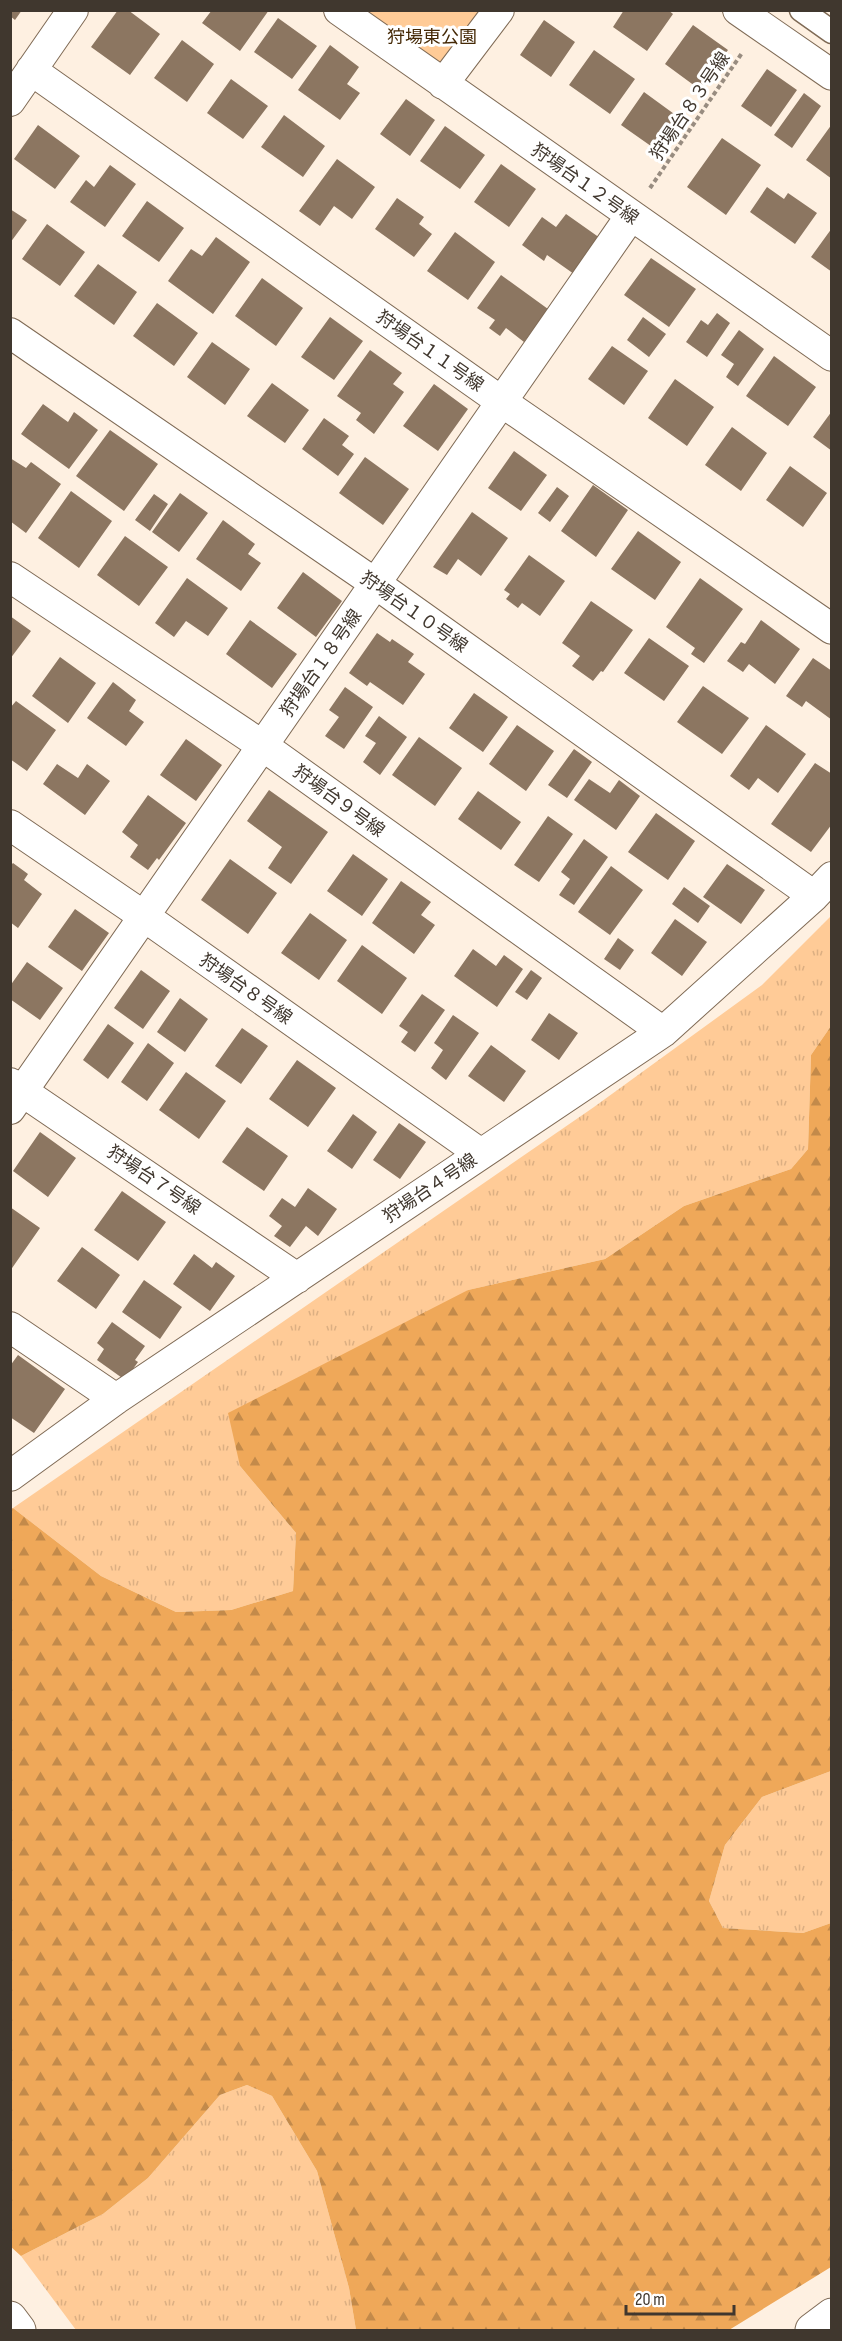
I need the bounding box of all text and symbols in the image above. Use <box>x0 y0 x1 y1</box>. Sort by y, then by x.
park label: 狩場東公園 <box>387 27 477 48</box>
street label: 狩場台８３号線 <box>646 48 734 164</box>
street label: 狩場台１２号線 <box>527 140 642 229</box>
street label: 狩場台１１号線 <box>372 307 487 396</box>
street label: 狩場台１０号線 <box>356 568 471 657</box>
street label: 狩場台１８号線 <box>277 606 366 721</box>
street label: 狩場台９号線 <box>289 761 389 842</box>
street label: 狩場台８号線 <box>195 950 296 1029</box>
street label: 狩場台７号線 <box>103 1142 204 1219</box>
street label: 狩場台４号線 <box>380 1150 481 1227</box>
scale bar <box>626 2278 734 2316</box>
text: 20 m <box>635 2289 665 2310</box>

